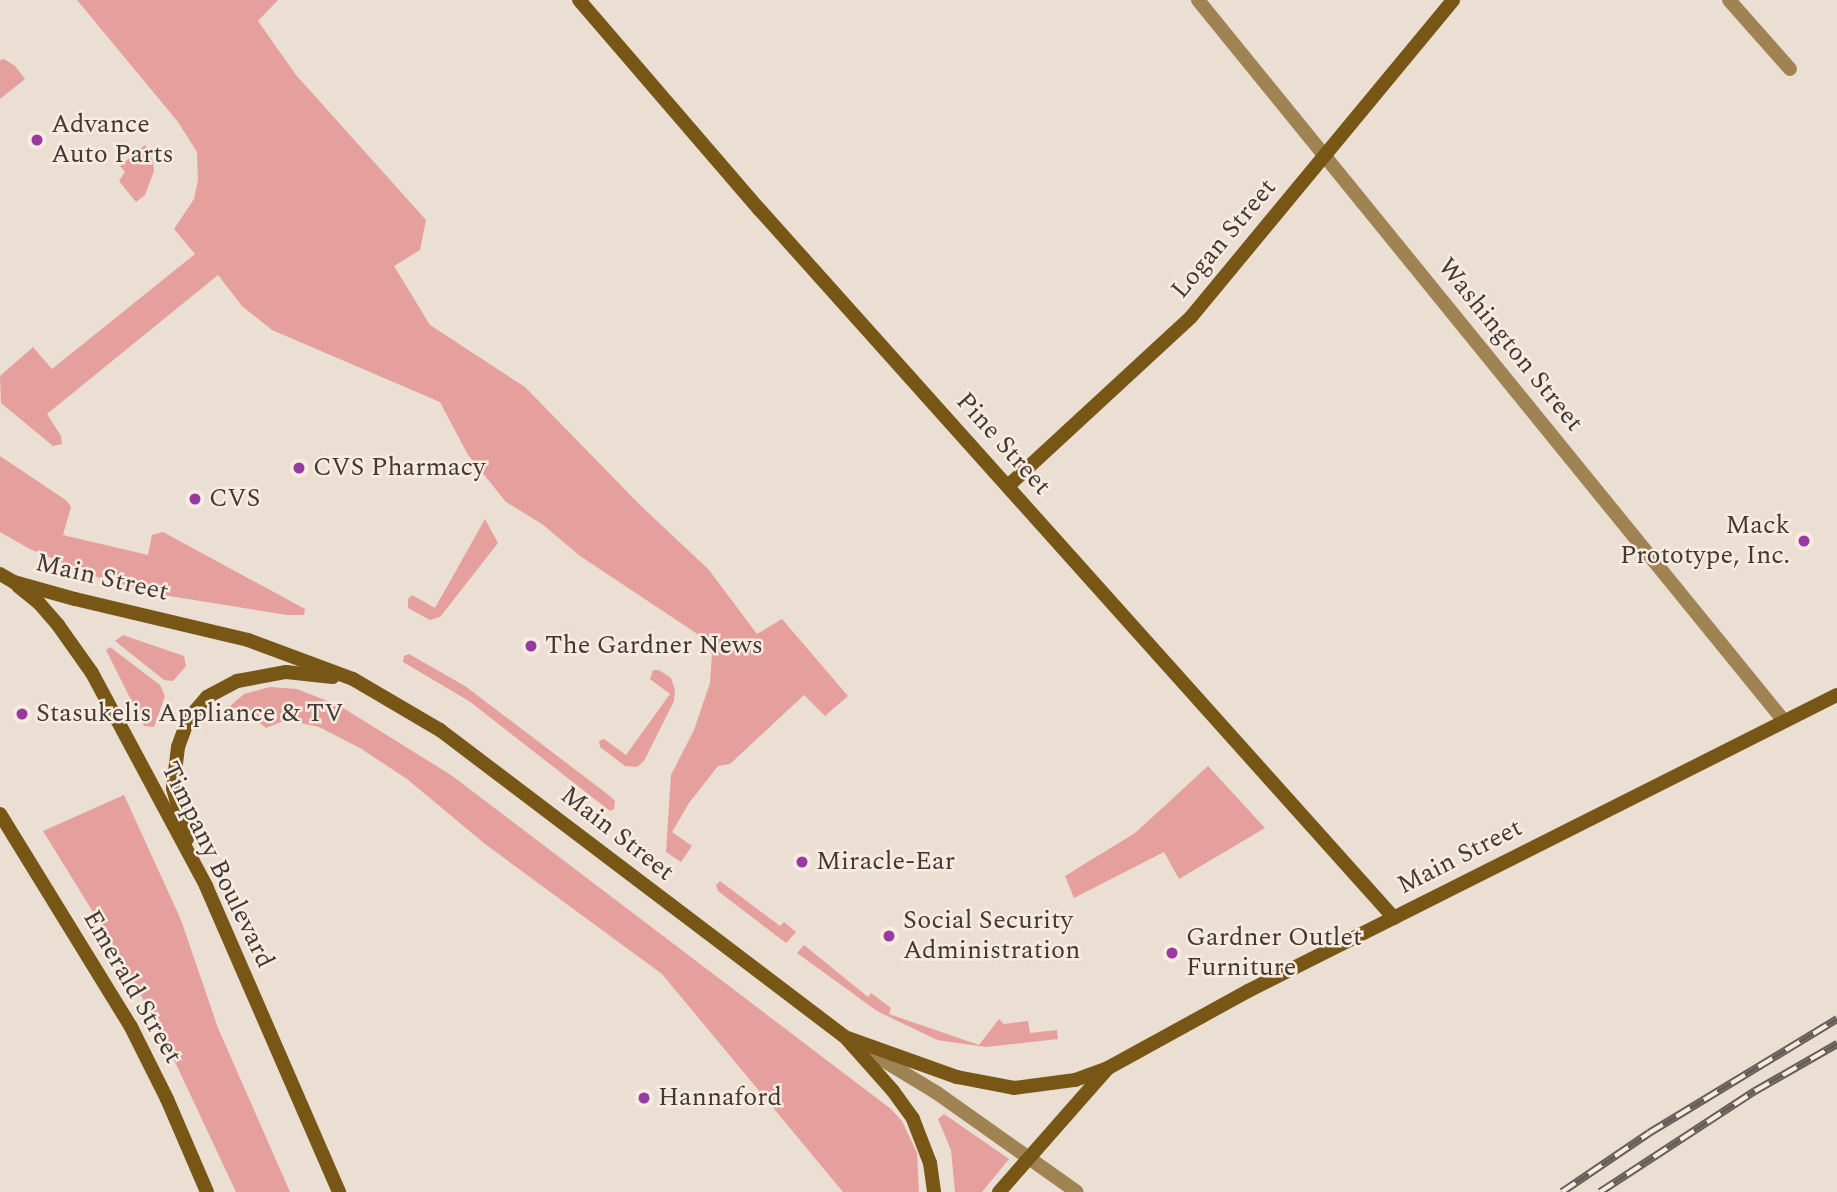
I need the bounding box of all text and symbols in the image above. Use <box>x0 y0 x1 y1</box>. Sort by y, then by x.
place label: Advance Auto Parts <box>51 109 174 170</box>
marker: Advance Auto Parts <box>29 132 45 148</box>
street label: Logan Street <box>1165 173 1283 305</box>
street label: Washington Street <box>1430 252 1590 438</box>
street label: Pine Street <box>949 386 1057 502</box>
place label: CVS Pharmacy <box>313 452 485 484</box>
marker: CVS Pharmacy <box>291 460 307 476</box>
place label: CVS <box>209 483 260 515</box>
marker: CVS <box>187 491 203 507</box>
place label: Mack Prototype, Inc. <box>1620 510 1790 572</box>
marker: Mack Prototype, Inc. <box>1796 533 1812 549</box>
street label: Main Street <box>32 548 172 608</box>
place label: The Gardner News <box>545 630 763 662</box>
marker: The Gardner News <box>523 638 539 654</box>
place label: Stasukelis Appliance & TV <box>36 698 343 730</box>
marker: Stasukelis Appliance & TV <box>14 706 30 722</box>
street label: Timpany Boulevard <box>154 757 280 973</box>
street label: Main Street <box>554 780 680 888</box>
street label: Main Street <box>1392 812 1528 902</box>
place label: Miracle-Ear <box>816 846 955 878</box>
marker: Miracle-Ear <box>794 854 810 870</box>
street label: Emerald Street <box>75 905 189 1069</box>
place label: Social Security Administration <box>903 905 1080 967</box>
place label: Gardner Outlet Furniture <box>1186 922 1362 984</box>
marker: Social Security Administration <box>881 928 897 944</box>
marker: Gardner Outlet Furniture <box>1164 945 1180 961</box>
place label: Hannaford <box>658 1082 782 1114</box>
marker: Hannaford <box>636 1090 652 1106</box>

